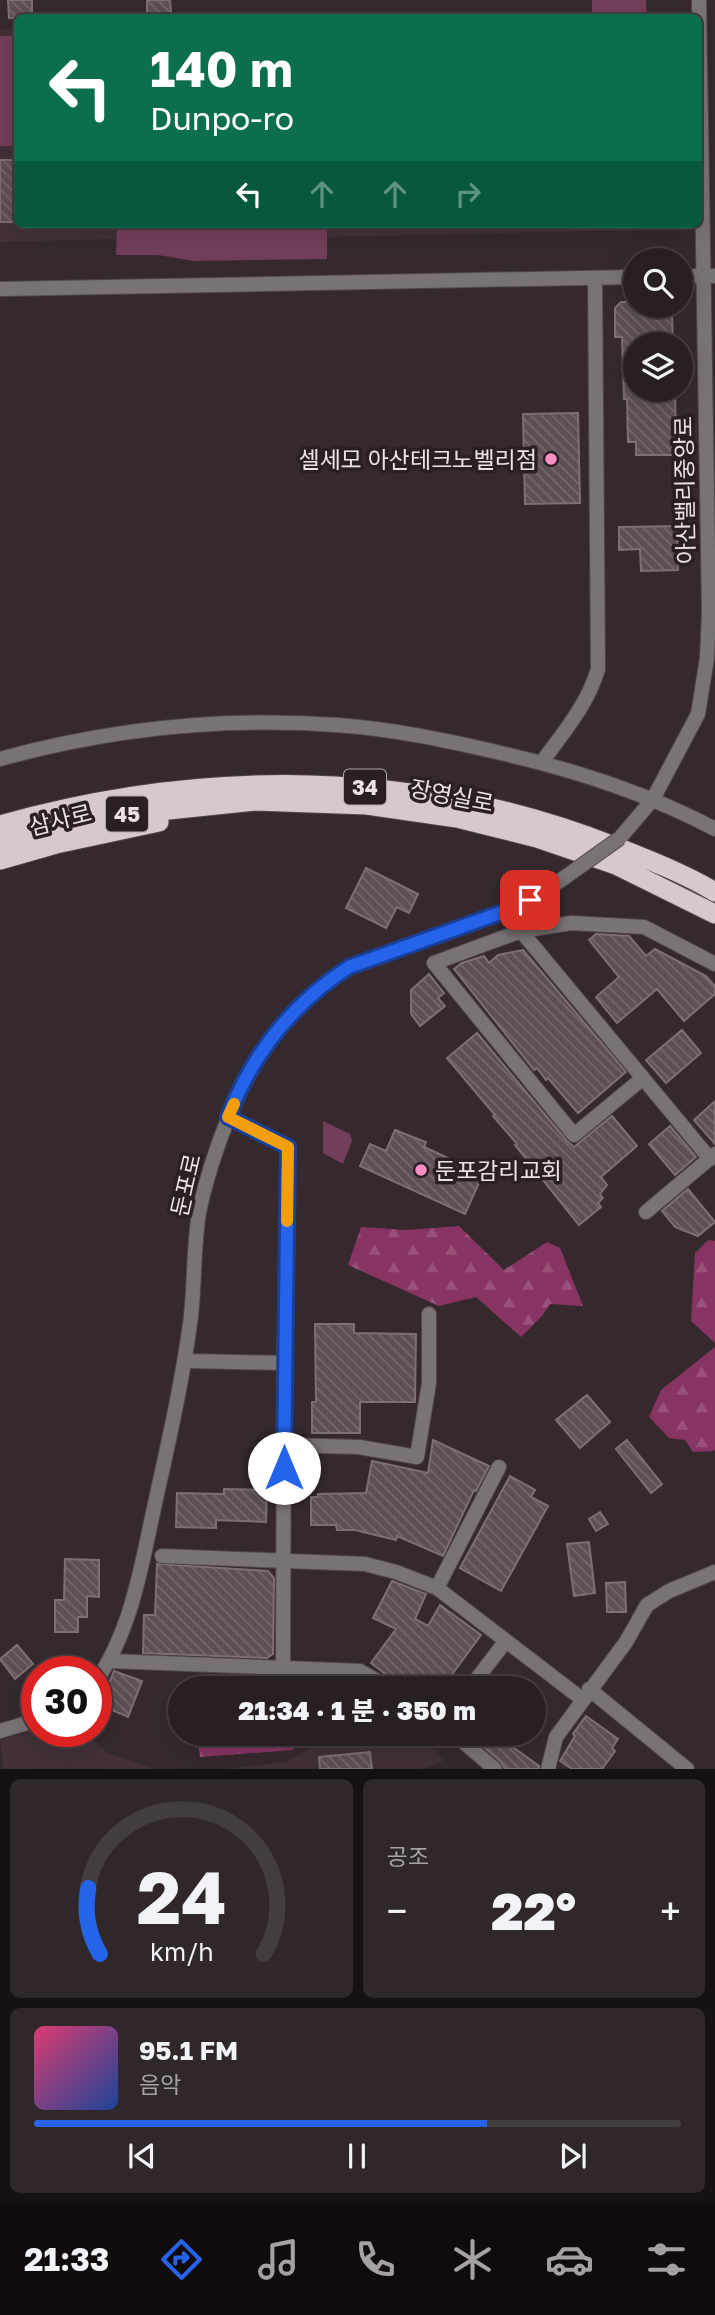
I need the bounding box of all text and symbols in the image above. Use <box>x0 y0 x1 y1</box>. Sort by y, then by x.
text: 140 m <box>150 39 293 98</box>
icon: left <box>35 42 126 133</box>
text: Dunpo-ro <box>150 99 294 137</box>
icon: left <box>230 175 268 213</box>
icon: ahead <box>303 175 341 213</box>
icon: ahead <box>376 175 414 213</box>
icon: right <box>449 175 487 213</box>
map controls <box>623 248 693 402</box>
button: search <box>623 248 693 318</box>
button: layers <box>623 332 693 402</box>
street label: 아산밸리중앙로 <box>669 416 699 564</box>
place label: 셀세모 아산테크노벨리점 <box>298 445 537 473</box>
marker: 셀세모 아산테크노벨리점 <box>543 451 559 467</box>
road number: 34 <box>344 770 386 804</box>
street label: 장영실로 <box>408 773 496 817</box>
road number: 45 <box>106 796 148 832</box>
street label: 삼사로 <box>26 798 94 840</box>
pin <box>500 870 560 930</box>
icon: arrive <box>511 881 549 919</box>
street label: 둔포로 <box>164 1151 206 1219</box>
place label: 둔포감리교회 <box>435 1156 562 1184</box>
marker: 둔포감리교회 <box>413 1162 429 1178</box>
position arrow <box>247 1431 321 1505</box>
speed limit sign: 30 <box>21 1656 112 1747</box>
text: 21:34 · 1 분 · 350 m <box>238 1695 476 1726</box>
text: 공조 <box>387 1842 429 1870</box>
text: 24 <box>136 1854 226 1941</box>
text: 22° <box>491 1879 576 1941</box>
text: − <box>387 1888 407 1933</box>
text: + <box>660 1888 681 1933</box>
text: km/h <box>149 1936 213 1967</box>
text: 95.1 FM <box>139 2035 238 2066</box>
text: 음악 <box>139 2070 181 2098</box>
icon: previous <box>123 2137 161 2175</box>
icon: pause <box>338 2137 376 2175</box>
icon: next <box>554 2137 592 2175</box>
icon: directions <box>157 2235 206 2284</box>
icon: music <box>254 2235 303 2284</box>
icon: phone <box>351 2235 400 2284</box>
icon: climate <box>448 2235 497 2284</box>
icon: car <box>545 2235 594 2284</box>
icon: filters <box>642 2235 691 2284</box>
text: 21:33 <box>24 2240 109 2278</box>

